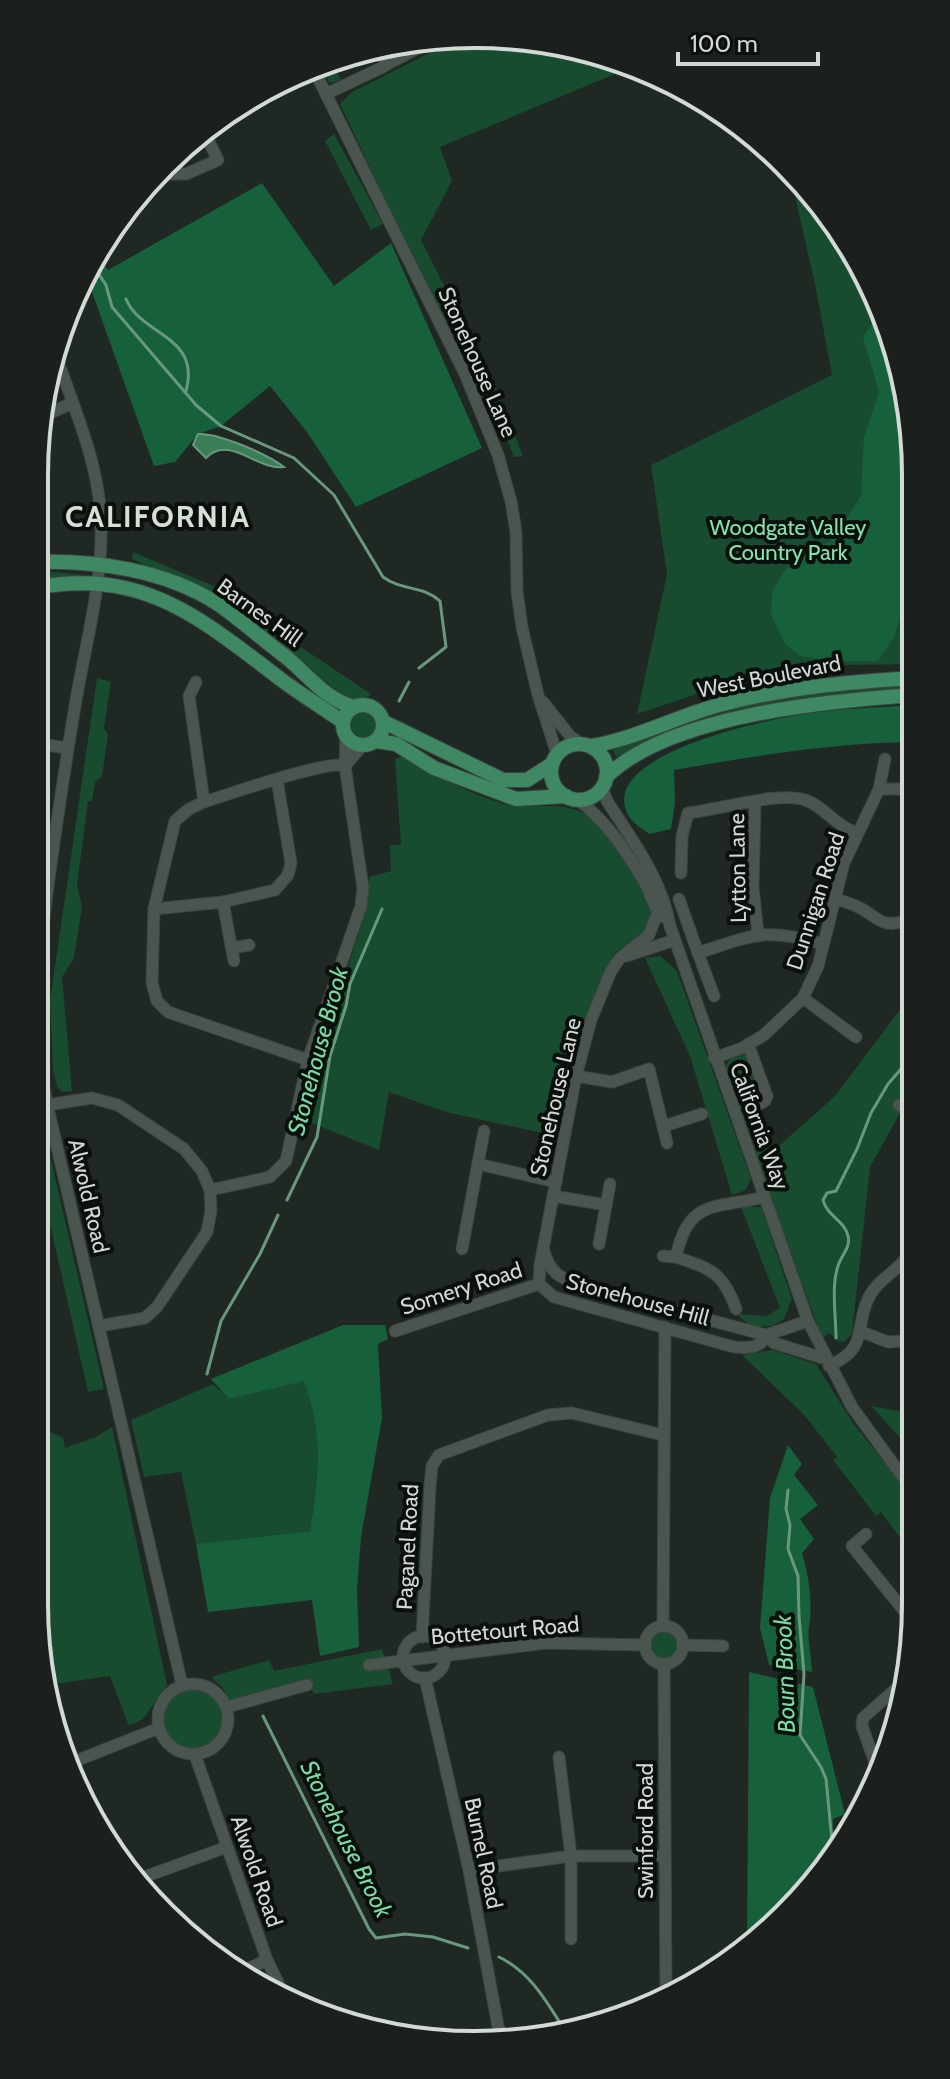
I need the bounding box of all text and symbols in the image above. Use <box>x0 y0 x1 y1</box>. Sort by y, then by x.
scale bar <box>678 16 818 66</box>
text: 100 m <box>690 29 758 58</box>
street label: Stonehouse Lane <box>432 283 523 441</box>
district label: CALIFORNIA <box>65 498 251 535</box>
park label: Woodgate Valley Country Park <box>710 514 866 566</box>
street label: Barnes Hill <box>212 572 308 653</box>
street label: West Boulevard <box>695 649 843 704</box>
street label: Lytton Lane <box>723 813 752 923</box>
street label: Dunnigan Road <box>781 829 850 973</box>
water label: Stonehouse Brook <box>281 963 354 1138</box>
street label: Stonehouse Lane <box>524 1015 587 1179</box>
street label: California Way <box>724 1059 795 1194</box>
street label: Alwold Road <box>62 1136 115 1256</box>
street label: Somery Road <box>397 1256 525 1321</box>
street label: Stonehouse Hill <box>563 1267 713 1332</box>
street label: Paganel Road <box>391 1484 424 1611</box>
street label: Bottetourt Road <box>430 1611 580 1650</box>
water label: Bourn Brook <box>768 1614 801 1733</box>
water label: Stonehouse Brook <box>294 1755 399 1923</box>
street label: Swinford Road <box>632 1763 659 1899</box>
street label: Burnel Road <box>459 1795 508 1911</box>
street label: Alwold Road <box>225 1812 288 1931</box>

